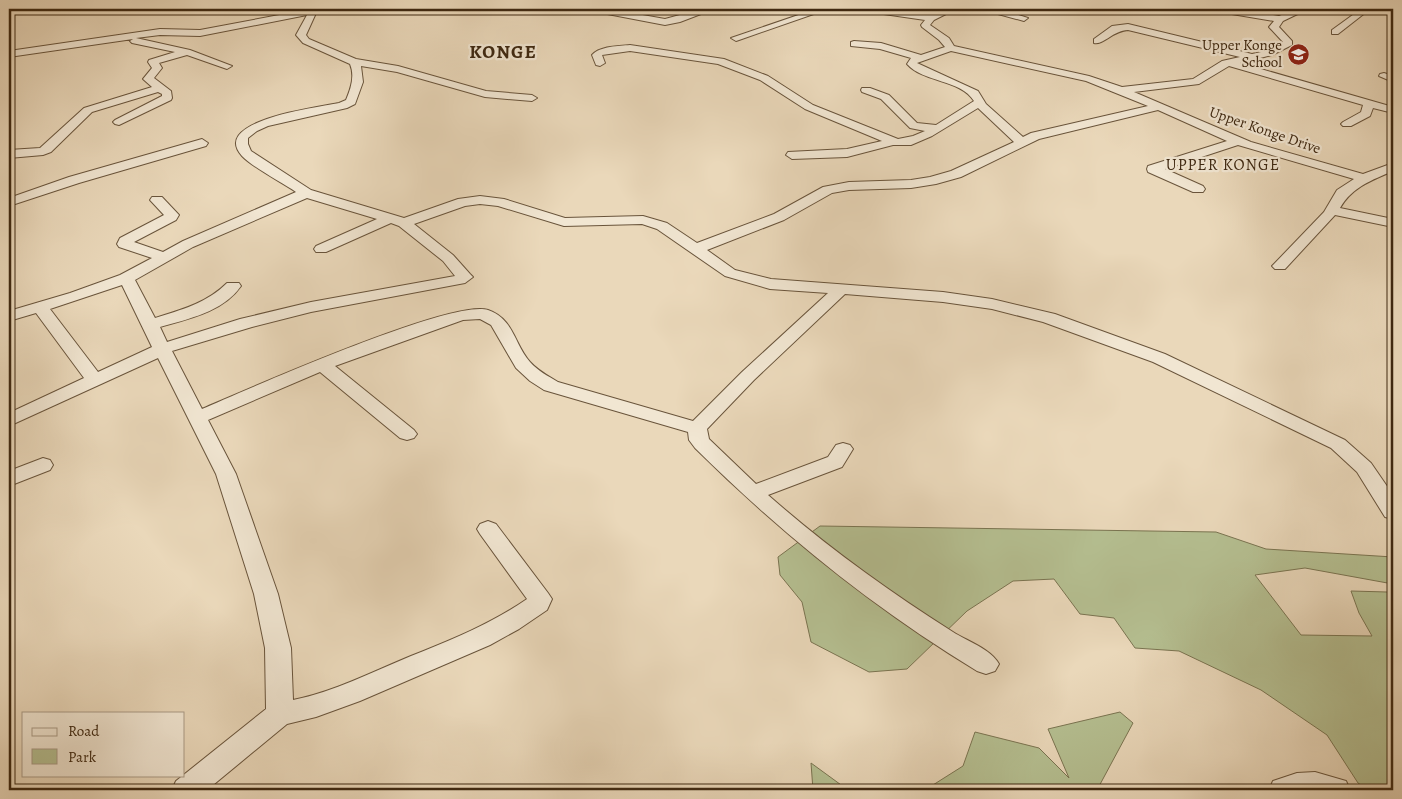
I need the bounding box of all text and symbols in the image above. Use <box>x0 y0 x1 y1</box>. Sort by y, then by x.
place label: Upper Konge School <box>1202 35 1282 72</box>
district label: KONGE <box>469 39 537 65</box>
school or university icon: Upper Konge School <box>1286 42 1310 66</box>
street label: Upper Konge Drive <box>1207 102 1324 159</box>
district label: UPPER KONGE <box>1166 154 1280 176</box>
legend <box>22 712 185 776</box>
text: Road <box>68 721 100 741</box>
text: Park <box>68 747 97 767</box>

